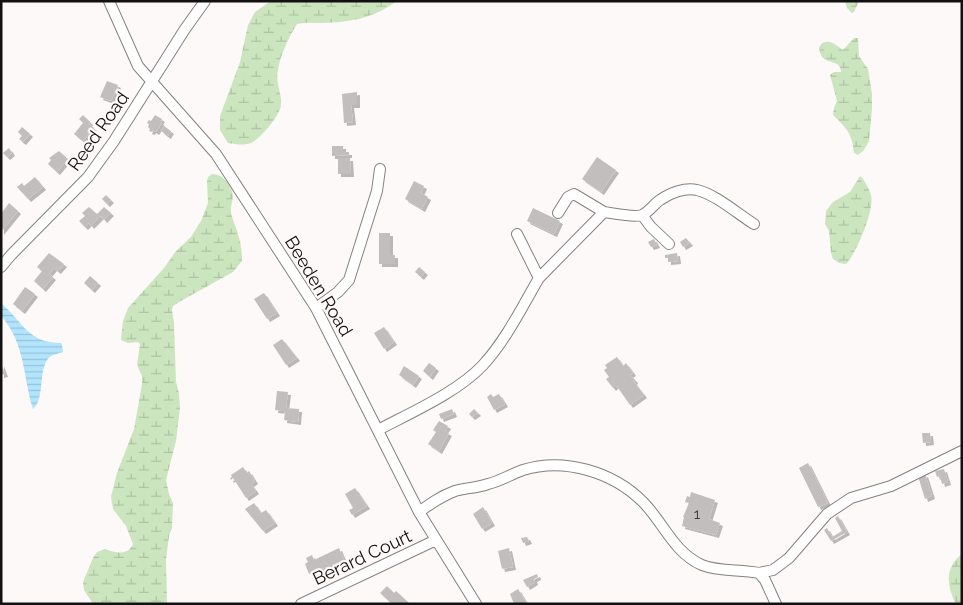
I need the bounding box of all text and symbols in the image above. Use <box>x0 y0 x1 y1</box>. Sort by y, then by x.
street label: Reed Road <box>63 87 133 175</box>
street label: Beeden Road <box>281 232 357 340</box>
house number: 1 <box>694 505 701 523</box>
street label: Berard Court <box>309 525 415 589</box>

